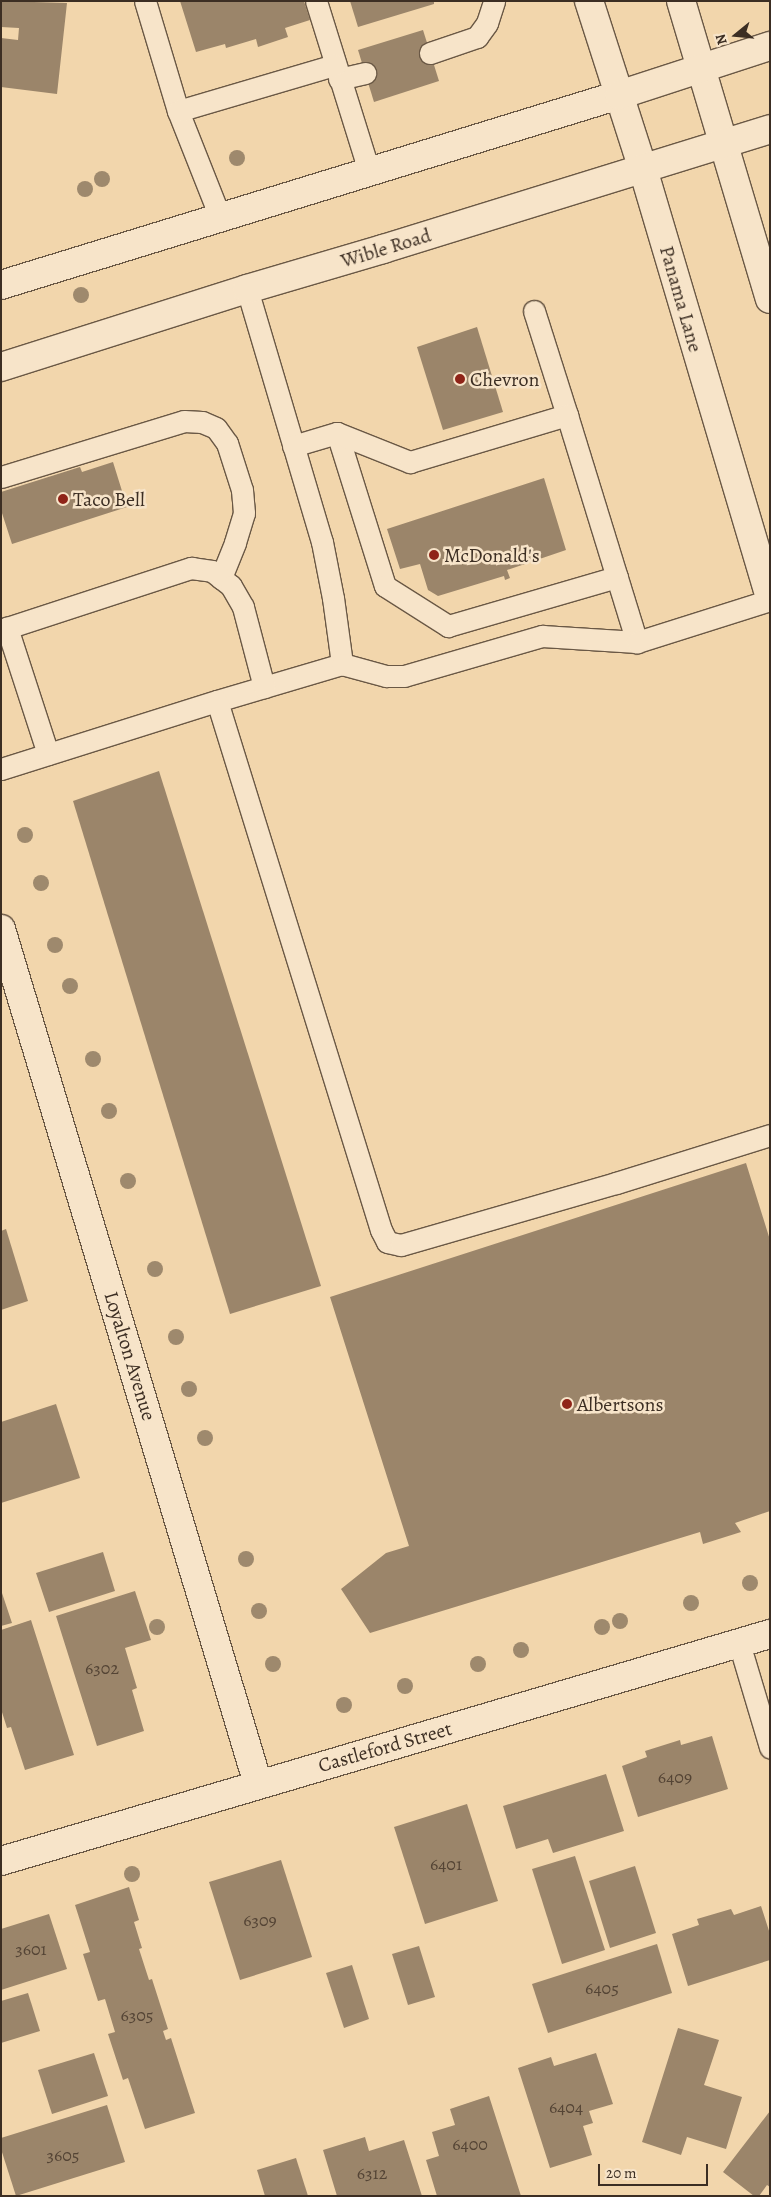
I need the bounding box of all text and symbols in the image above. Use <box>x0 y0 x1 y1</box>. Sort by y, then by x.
north arrow <box>711 10 761 60</box>
text: N <box>711 32 732 47</box>
street label: Wible Road <box>338 223 434 273</box>
street label: Panama Lane <box>654 243 708 355</box>
place label: Chevron <box>470 367 539 391</box>
marker: Chevron <box>454 373 466 385</box>
place label: Taco Bell <box>73 487 145 511</box>
marker: Taco Bell <box>57 493 69 505</box>
place label: McDonald's <box>444 543 540 567</box>
marker: McDonald's <box>428 549 440 561</box>
street label: Loyalton Avenue <box>99 1289 161 1423</box>
place label: Albertsons <box>577 1392 664 1416</box>
marker: Albertsons <box>561 1398 573 1410</box>
house number: 6302 <box>85 1657 119 1679</box>
street label: Castleford Street <box>315 1716 455 1778</box>
house number: 6409 <box>658 1766 692 1788</box>
house number: 6401 <box>430 1853 462 1875</box>
house number: 6309 <box>243 1909 277 1931</box>
house number: 3601 <box>15 1938 47 1960</box>
house number: 6405 <box>585 1977 619 1999</box>
house number: 6305 <box>120 2004 154 2026</box>
house number: 6404 <box>549 2096 583 2118</box>
house number: 6400 <box>452 2133 488 2155</box>
house number: 3605 <box>46 2144 80 2166</box>
scale bar <box>601 2154 711 2186</box>
house number: 6312 <box>357 2162 387 2184</box>
text: 20 m <box>606 2163 637 2183</box>

